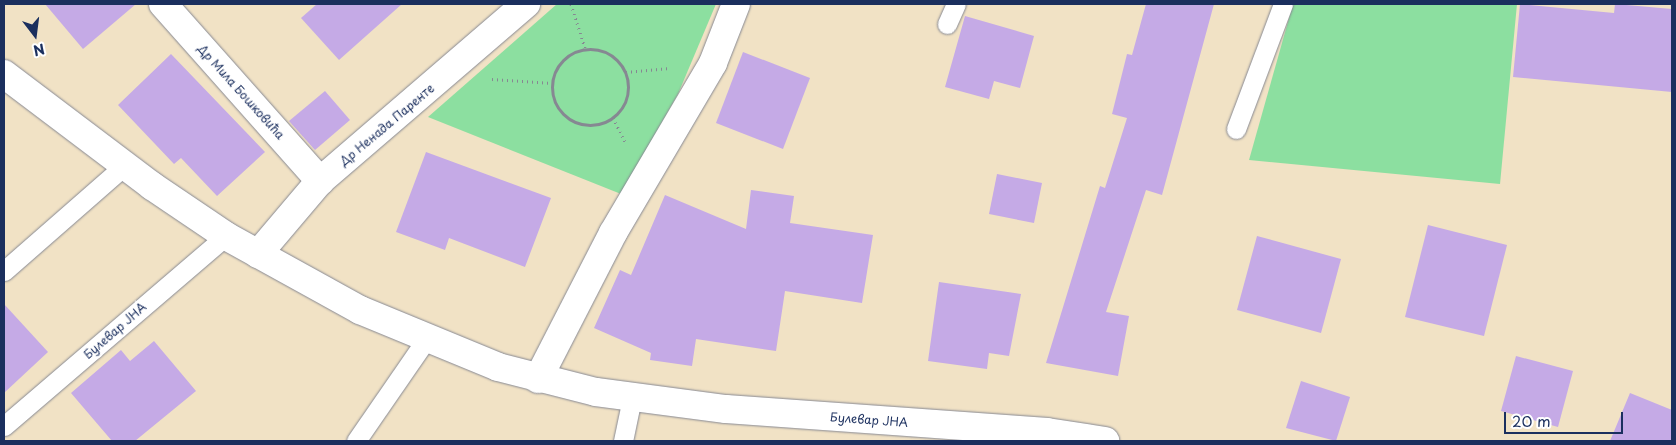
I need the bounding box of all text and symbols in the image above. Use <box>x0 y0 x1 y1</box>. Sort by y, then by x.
north arrow <box>10 10 60 60</box>
text: N <box>31 38 47 62</box>
street label: Др Мила Бошковића <box>194 41 288 143</box>
street label: Др Ненада Паренте <box>336 81 438 169</box>
street label: Булевар ЈНА <box>81 300 149 362</box>
scale bar <box>1506 402 1625 434</box>
text: 20 m <box>1512 409 1551 432</box>
street label: Булевар ЈНА <box>829 410 909 430</box>

